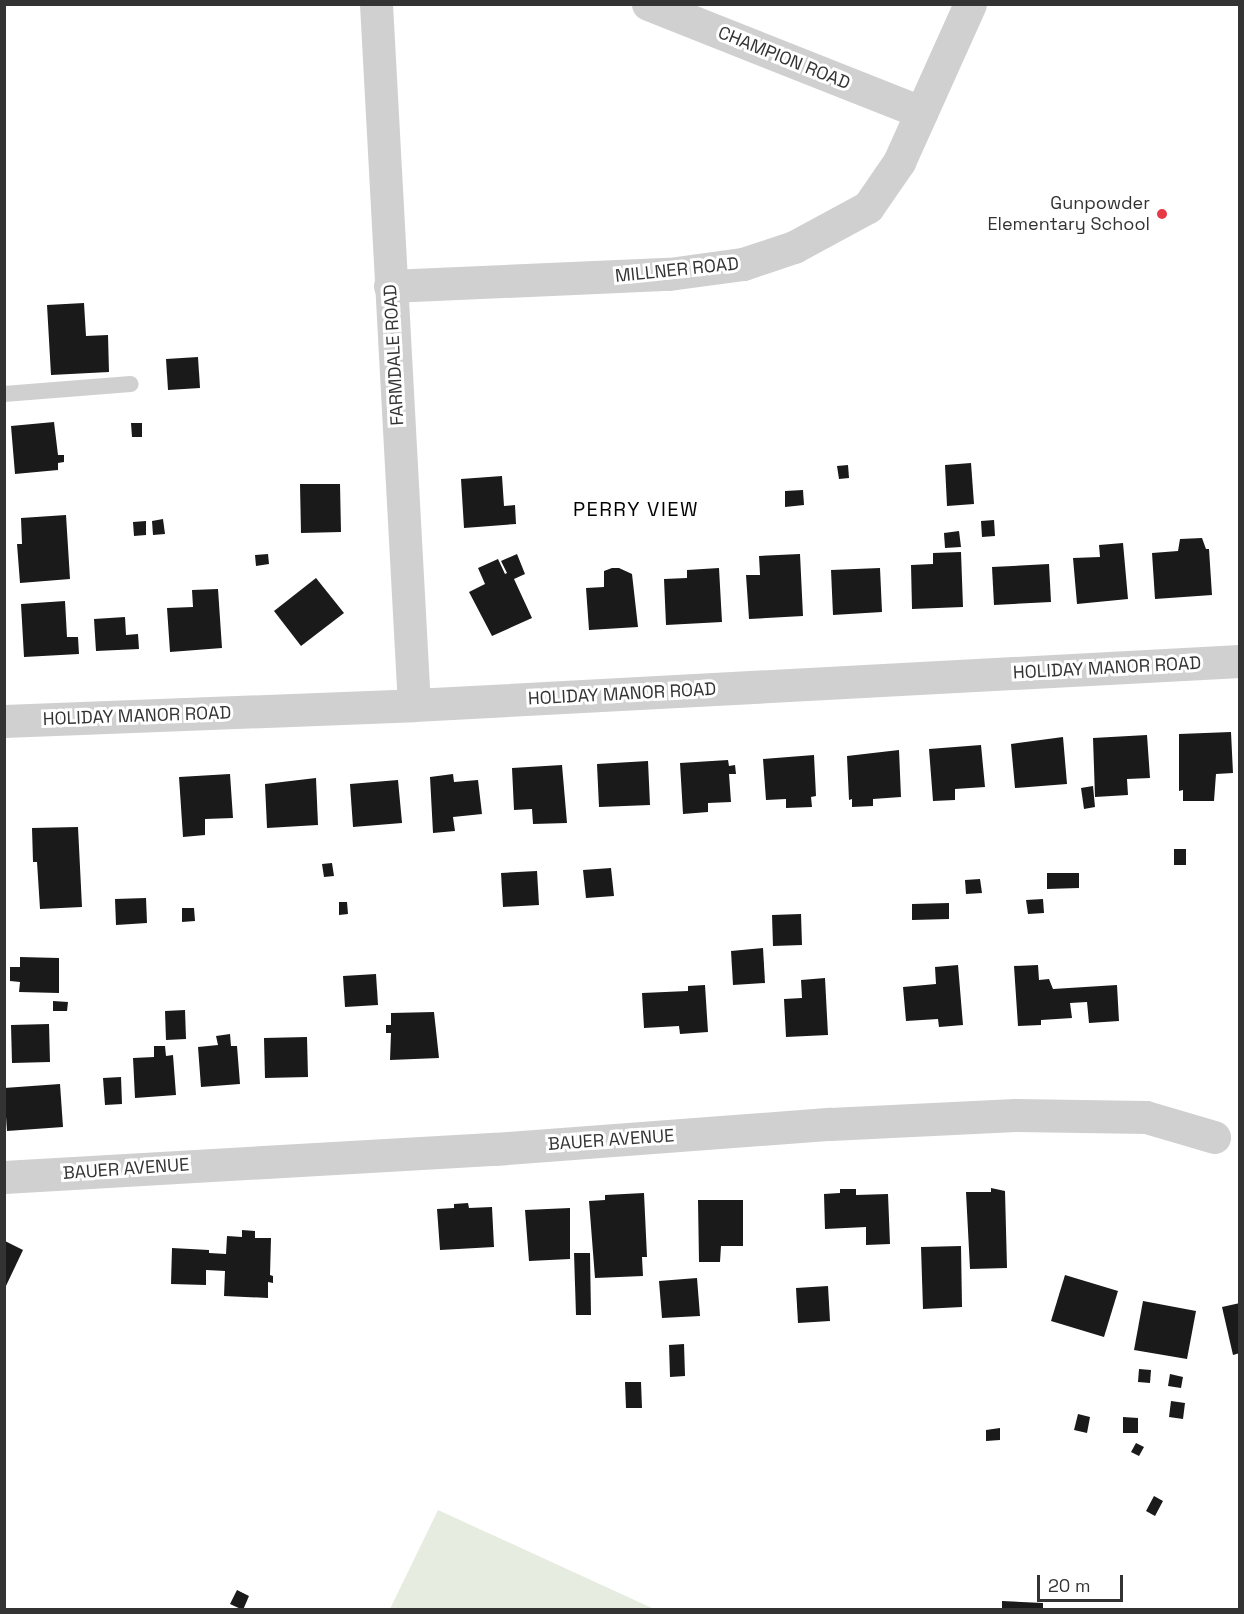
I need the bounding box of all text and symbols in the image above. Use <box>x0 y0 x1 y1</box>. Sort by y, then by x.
street label: CHAMPION ROAD <box>715 22 853 94</box>
place label: Gunpowder Elementary School <box>987 193 1150 236</box>
marker: Gunpowder Elementary School <box>1155 207 1169 221</box>
street label: MILLNER ROAD <box>614 253 740 287</box>
street label: FARMDALE ROAD <box>380 284 408 426</box>
district label: PERRY VIEW <box>573 497 699 521</box>
street label: HOLIDAY MANOR ROAD <box>1012 652 1202 684</box>
street label: HOLIDAY MANOR ROAD <box>527 678 717 710</box>
street label: HOLIDAY MANOR ROAD <box>42 702 232 730</box>
street label: BAUER AVENUE <box>547 1125 675 1155</box>
street label: BAUER AVENUE <box>62 1154 190 1184</box>
scale bar <box>1040 1563 1126 1601</box>
text: 20 m <box>1048 1574 1091 1597</box>

